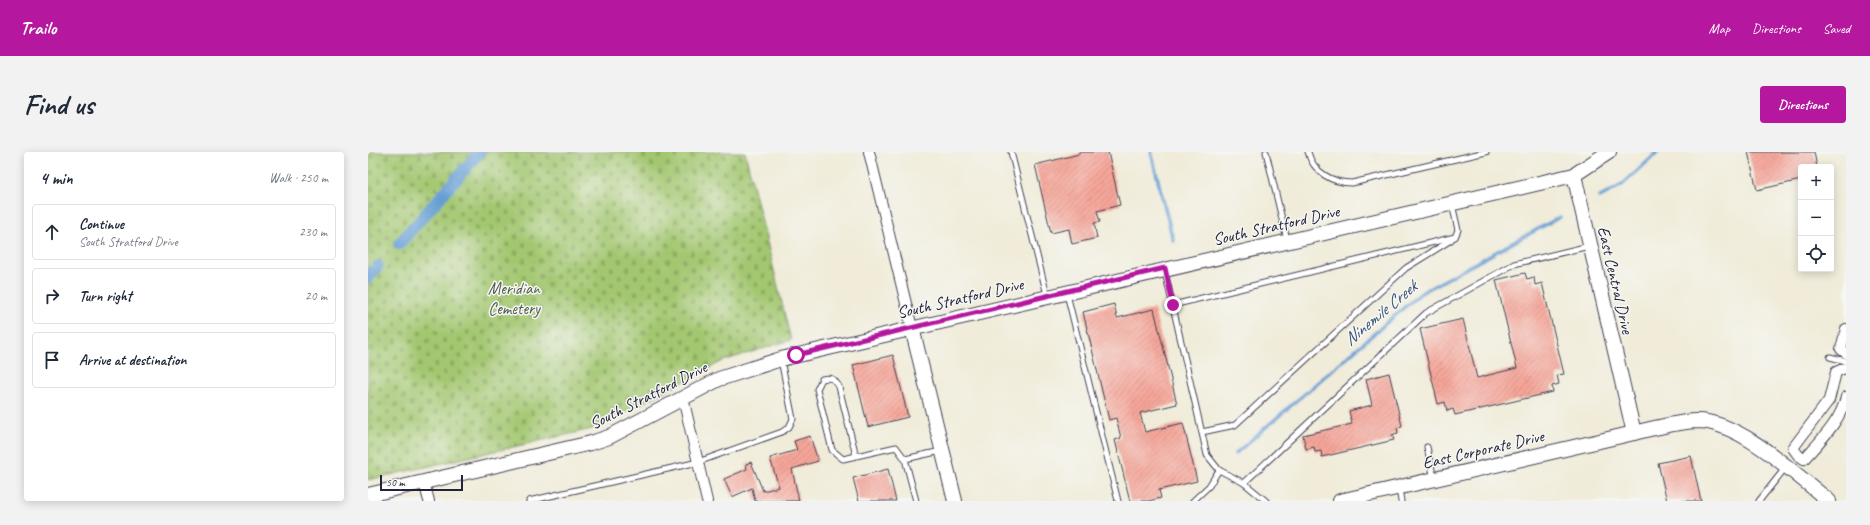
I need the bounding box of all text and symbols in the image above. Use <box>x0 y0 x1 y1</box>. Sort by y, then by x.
text: Trailo <box>20 16 56 40</box>
text: Map <box>1709 20 1730 37</box>
text: Directions <box>1752 20 1801 37</box>
text: Saved <box>1823 20 1850 37</box>
button: Directions <box>1760 86 1846 123</box>
text: Find us <box>24 87 94 122</box>
map controls <box>1798 164 1834 272</box>
button: + <box>1798 164 1834 200</box>
text: 4 min <box>40 168 73 189</box>
text: Walk · 250 m <box>269 170 328 186</box>
street label: South Stratford Drive <box>1211 200 1343 250</box>
button: − <box>1798 200 1834 236</box>
text: Continue <box>79 215 124 234</box>
icon: ahead <box>41 221 63 243</box>
text: 230 m <box>299 224 327 240</box>
street label: East Central Drive <box>1593 224 1638 337</box>
text: South Stratford Drive <box>79 234 178 250</box>
button: locate <box>1798 236 1834 272</box>
street label: South Stratford Drive <box>895 273 1027 323</box>
water label: Ninemile Creek <box>1339 274 1424 350</box>
park label: Meridian Cemetery <box>488 278 541 319</box>
icon: right <box>41 285 63 307</box>
text: Turn right <box>79 287 132 306</box>
text: 20 m <box>305 288 327 304</box>
route end <box>1164 296 1182 314</box>
route start <box>787 346 805 364</box>
icon: arrive <box>41 349 63 371</box>
text: Arrive at destination <box>79 351 186 370</box>
street label: South Stratford Drive <box>586 356 712 434</box>
street label: East Corporate Drive <box>1420 425 1547 474</box>
scale bar <box>380 473 463 492</box>
text: 50 m <box>386 475 405 489</box>

